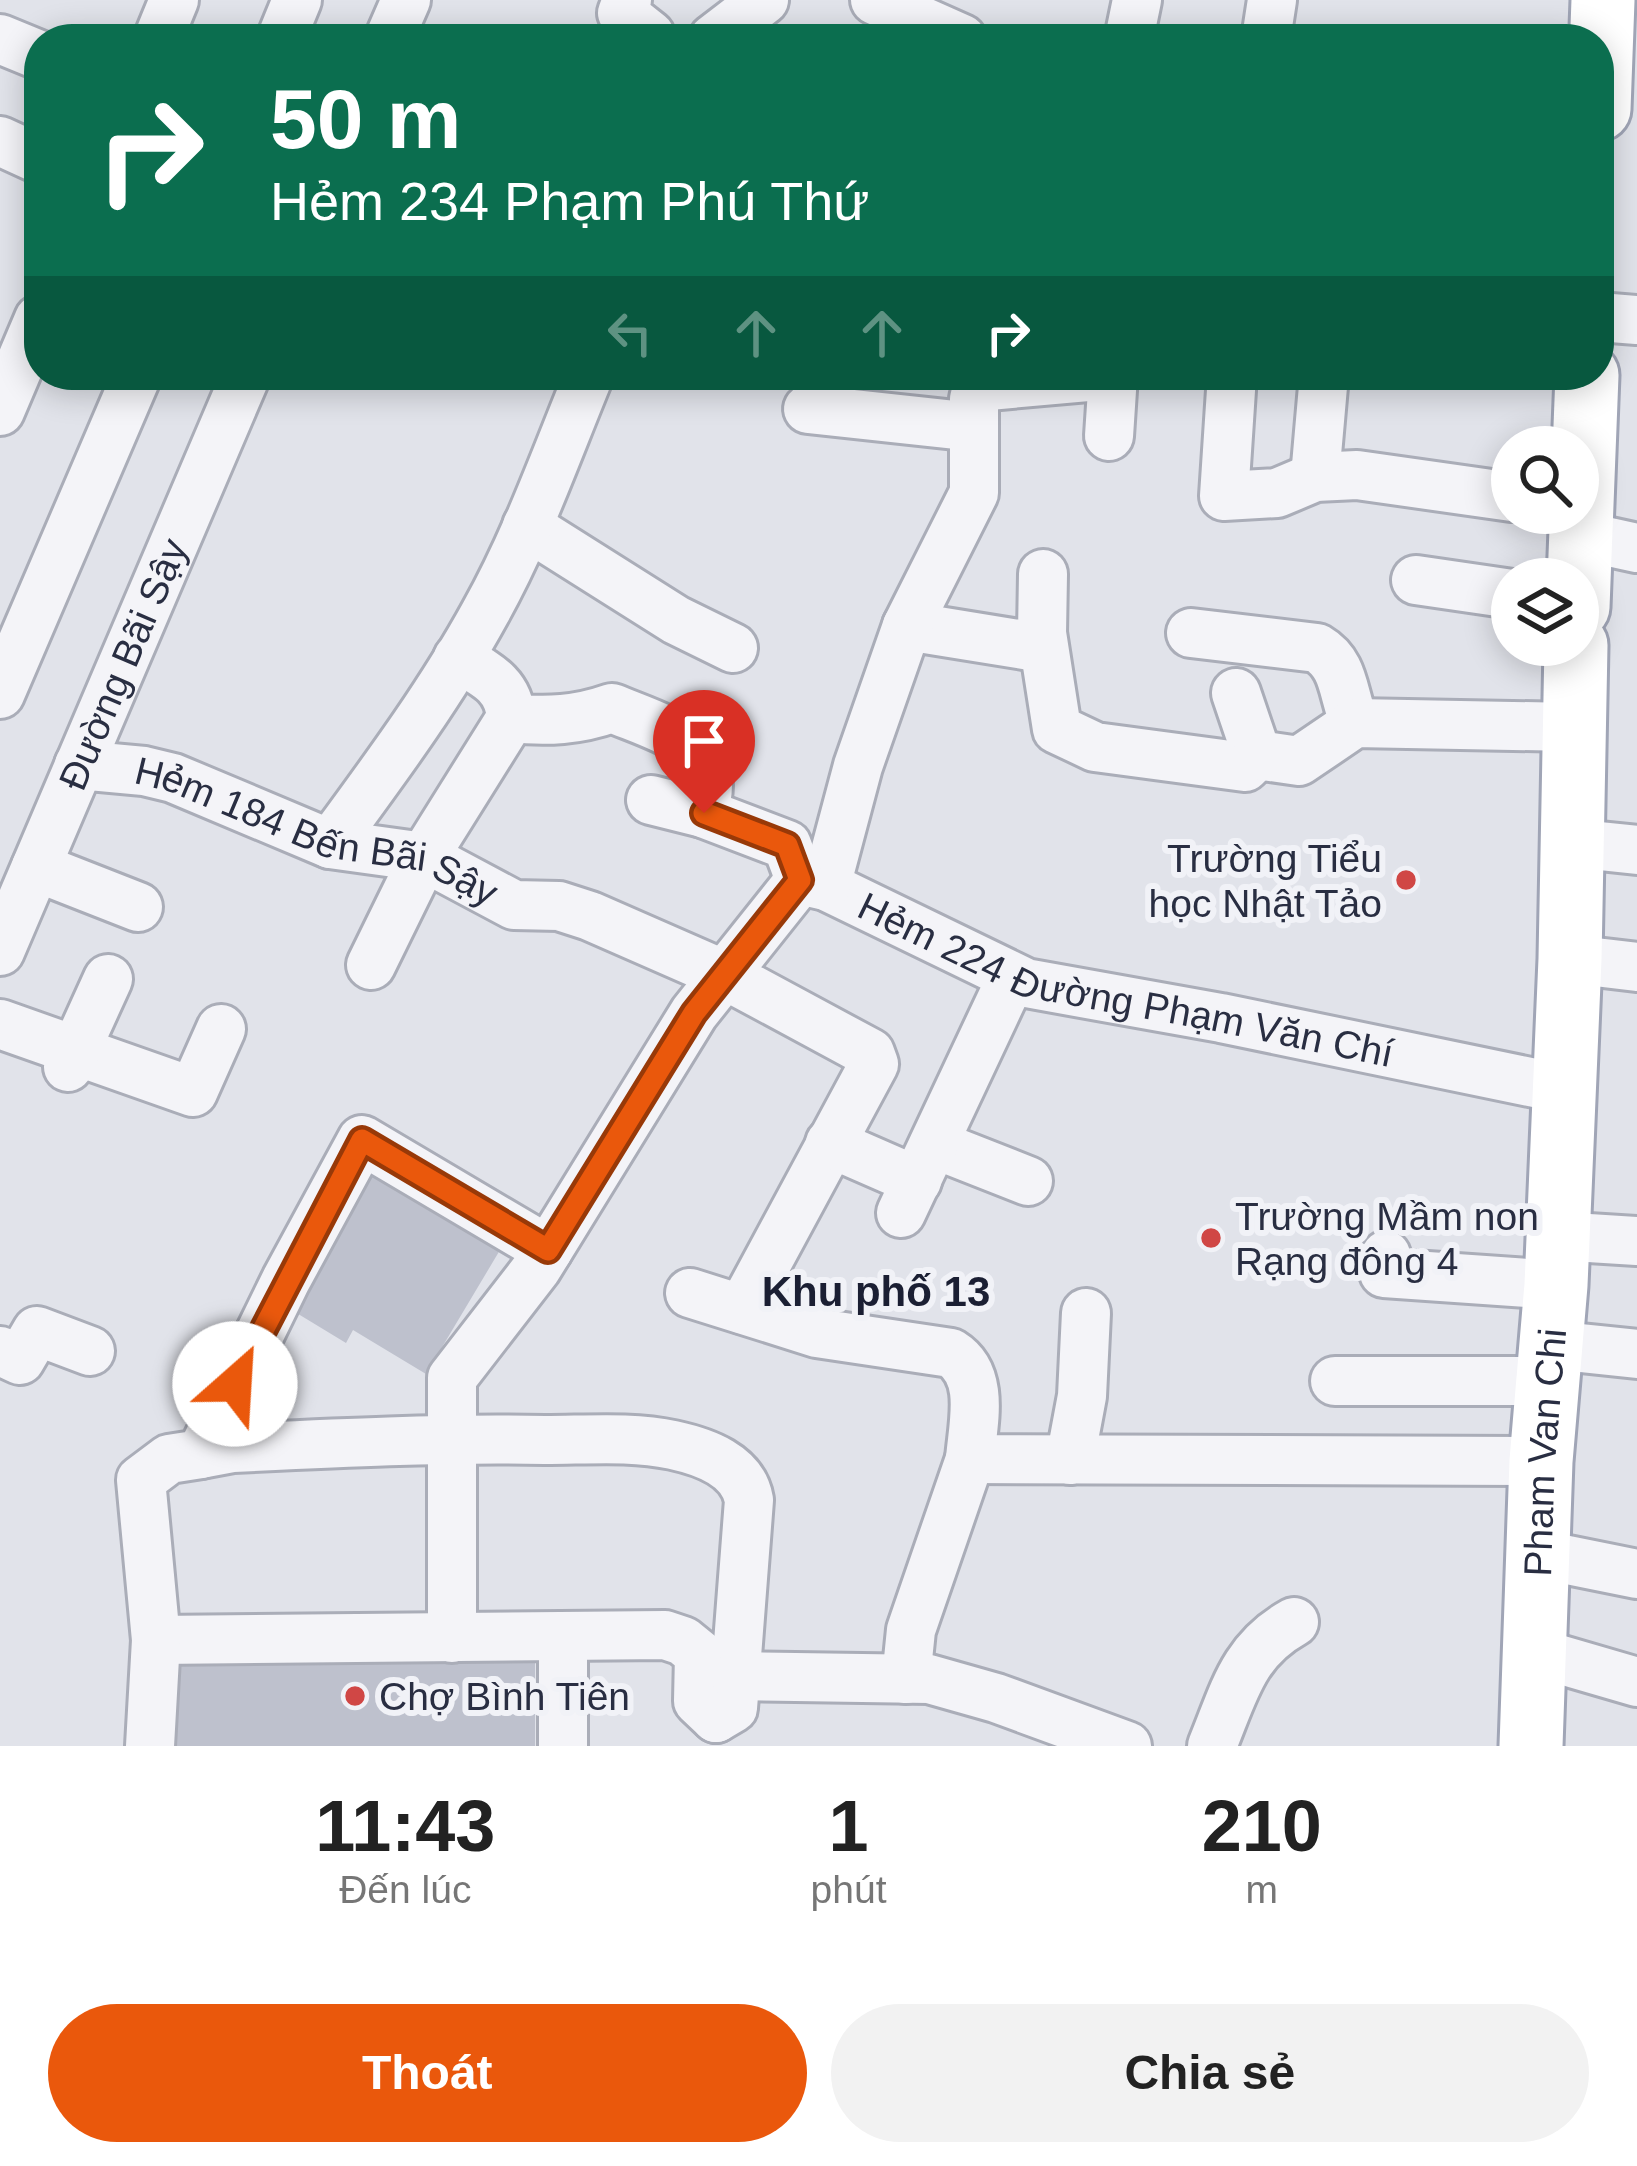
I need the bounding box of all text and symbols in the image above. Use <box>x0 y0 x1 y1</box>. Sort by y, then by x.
icon: right <box>72 72 228 228</box>
text: 50 m <box>270 72 461 166</box>
text: Hẻm 234 Phạm Phú Thứ <box>270 171 869 231</box>
icon: left <box>597 300 663 366</box>
icon: ahead <box>723 300 789 366</box>
icon: ahead <box>849 300 915 366</box>
icon: right <box>975 300 1041 366</box>
map controls <box>1491 426 1599 666</box>
button: search <box>1491 426 1599 534</box>
street label: Đường Bãi Sậy <box>50 532 196 796</box>
button: layers <box>1491 558 1599 666</box>
pin <box>653 690 755 813</box>
icon: arrive <box>671 708 737 774</box>
street label: Hẻm 184 Bến Bãi Sậy <box>131 749 505 915</box>
place label: Trường Tiểu học Nhật Tảo <box>1149 837 1382 925</box>
marker: Trường Tiểu học Nhật Tảo <box>1393 867 1419 893</box>
street label: Hẻm 224 Đường Phạm Văn Chí <box>851 884 1397 1075</box>
place label: Trường Mầm non Rạng đông 4 <box>1235 1195 1539 1283</box>
marker: Trường Mầm non Rạng đông 4 <box>1198 1225 1224 1251</box>
district label: Khu phố 13 <box>762 1268 990 1315</box>
position arrow <box>172 1321 298 1447</box>
street label: Pham Van Chi <box>1516 1327 1574 1577</box>
place label: Chợ Bình Tiên <box>379 1675 630 1718</box>
marker: Chợ Bình Tiên <box>342 1683 368 1709</box>
text: 11:43 <box>315 1786 495 1866</box>
text: 1 <box>828 1786 869 1866</box>
text: 210 <box>1202 1786 1322 1866</box>
text: Đến lúc <box>339 1868 471 1911</box>
text: phút <box>811 1868 886 1911</box>
text: m <box>1245 1868 1278 1911</box>
button: Thoát <box>48 2004 807 2142</box>
button: Chia sẻ <box>831 2004 1589 2142</box>

